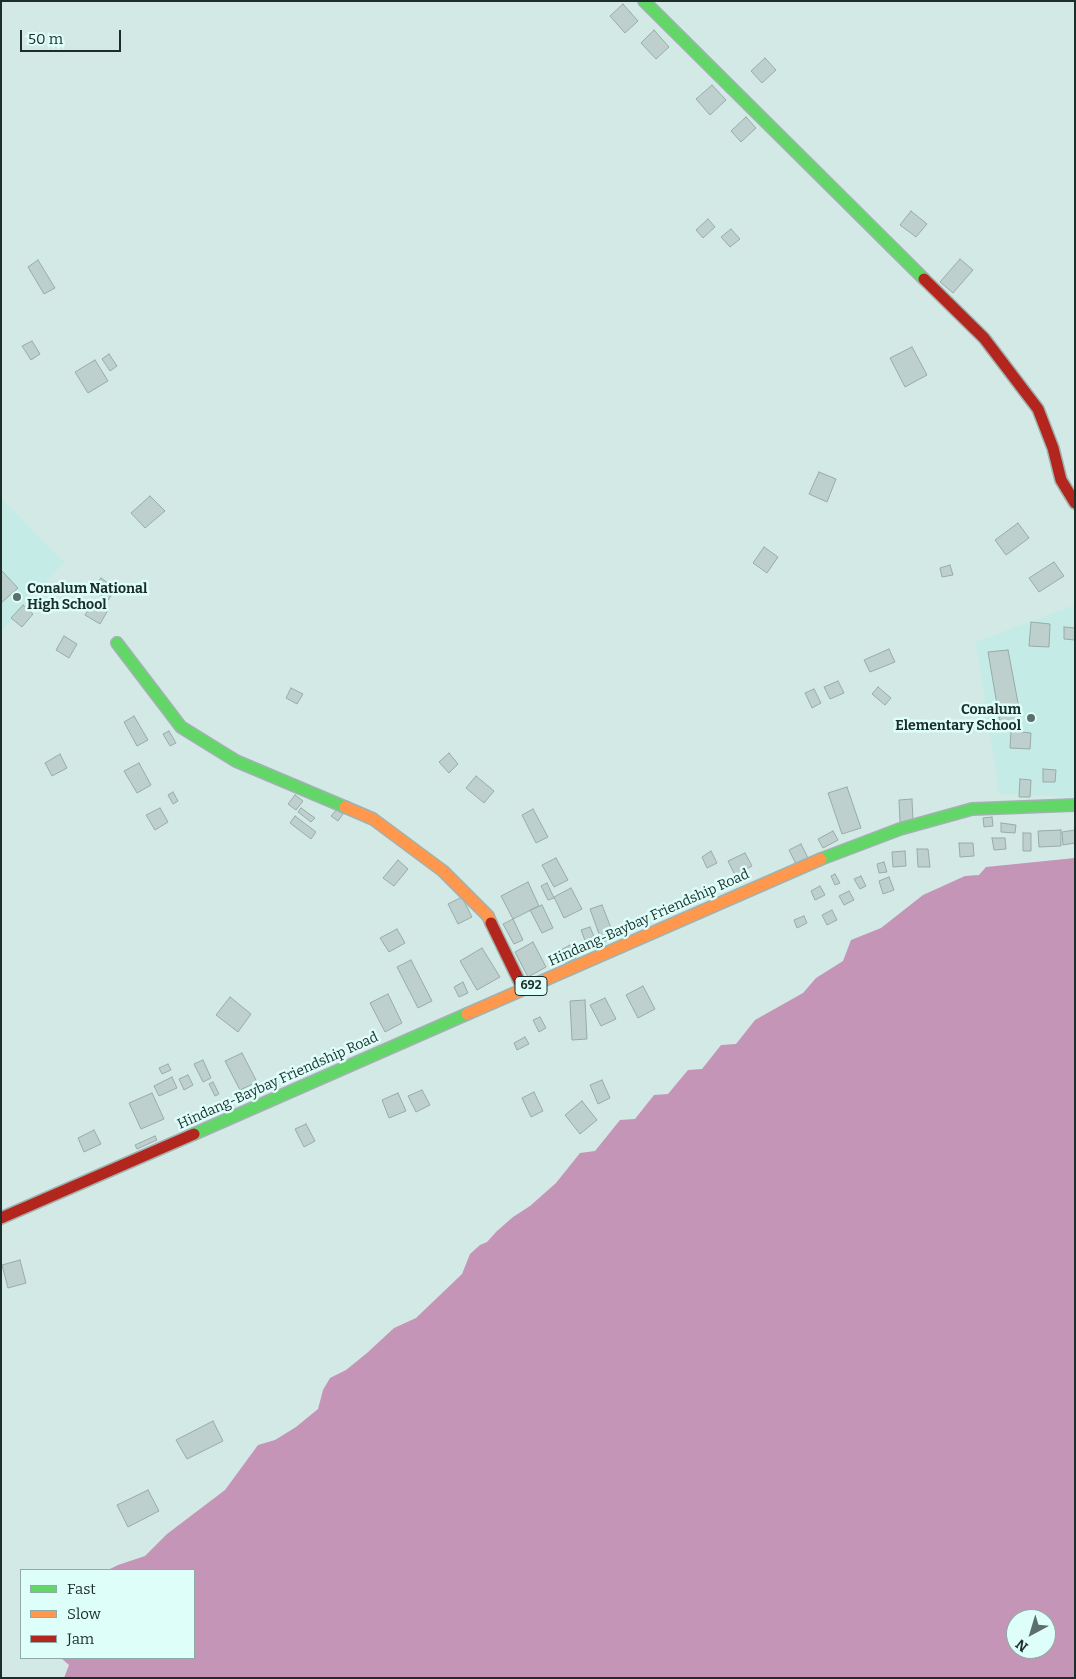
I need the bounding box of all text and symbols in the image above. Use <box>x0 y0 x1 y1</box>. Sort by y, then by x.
scale bar <box>22 20 124 52</box>
text: 50 m <box>28 30 63 48</box>
place label: Conalum National High School <box>27 581 147 614</box>
marker: Conalum National High School <box>11 591 23 603</box>
place label: Conalum Elementary School <box>895 702 1021 734</box>
marker: Conalum Elementary School <box>1025 712 1037 724</box>
street label: Hindang-Baybay Friendship Road <box>546 866 752 970</box>
road number: 692 <box>515 976 547 996</box>
street label: Hindang-Baybay Friendship Road <box>175 1029 381 1133</box>
legend <box>20 1569 195 1659</box>
text: Fast <box>67 1580 96 1598</box>
text: Slow <box>67 1605 101 1623</box>
north arrow <box>1006 1609 1056 1659</box>
text: Jam <box>67 1630 94 1648</box>
text: N <box>1012 1635 1031 1655</box>

